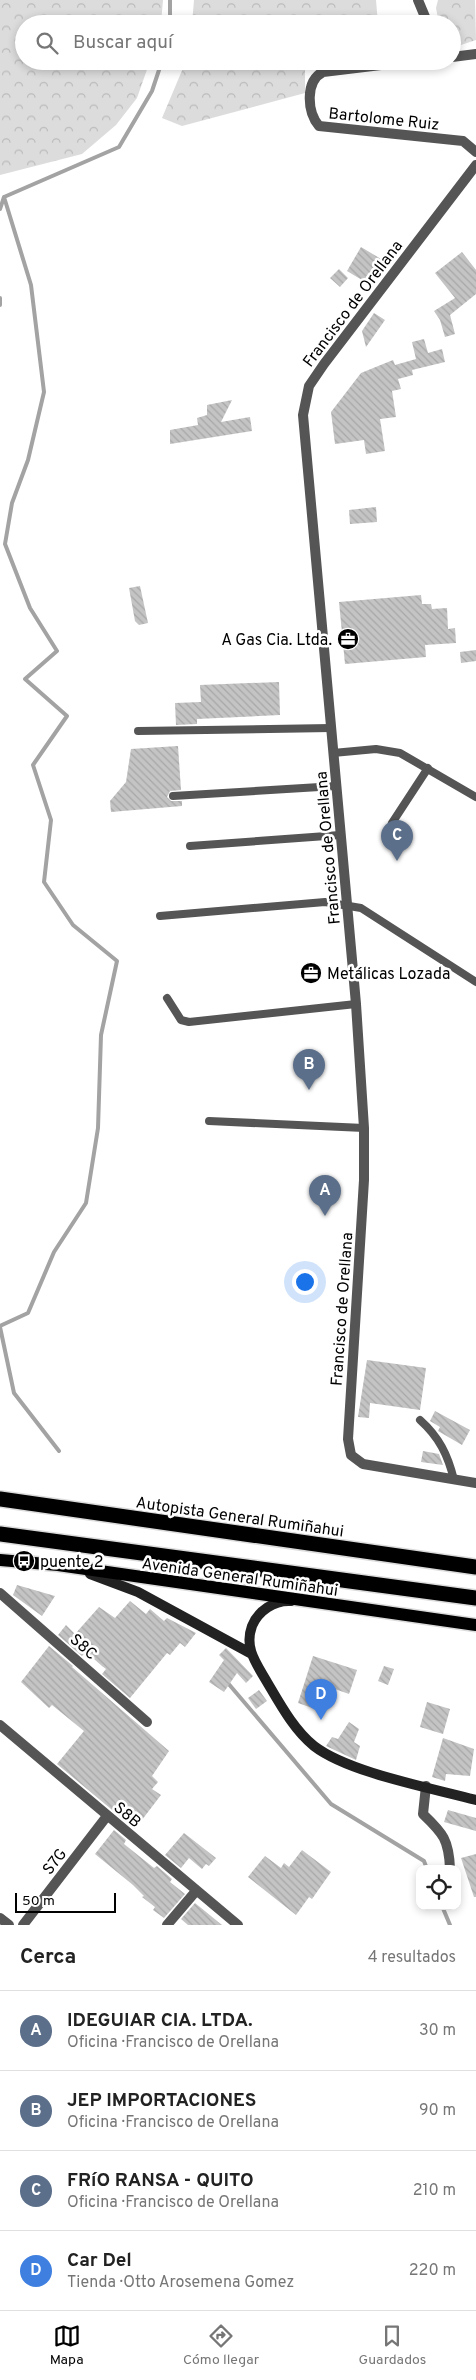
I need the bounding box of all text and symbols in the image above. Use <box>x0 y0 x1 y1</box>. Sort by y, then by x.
search box <box>15 15 461 70</box>
icon: search <box>33 29 61 57</box>
text: Buscar aquí <box>73 31 173 55</box>
street label: Bartolome Ruiz <box>327 104 440 136</box>
street label: Francisco de Orellana <box>299 237 408 372</box>
office icon: A Gas Cia. Ltda. <box>336 627 360 651</box>
place label: A Gas Cia. Ltda. <box>221 631 332 651</box>
street label: Francisco de Orellana <box>312 770 346 925</box>
pin: C <box>381 820 413 861</box>
office icon: Metálicas Lozada <box>299 961 323 985</box>
place label: Metálicas Lozada <box>327 965 450 985</box>
pin: B <box>293 1049 325 1090</box>
pin: A <box>309 1175 341 1216</box>
street label: Francisco de Orellana <box>328 1232 358 1387</box>
your location <box>292 1269 318 1295</box>
street label: Autopista General Rumiñahui <box>134 1493 345 1542</box>
bus stop icon: puente 2 <box>12 1549 36 1573</box>
place label: puente 2 <box>40 1553 104 1573</box>
street label: Avenida General Rumiñahui <box>140 1554 339 1602</box>
street label: S8C <box>65 1630 100 1665</box>
pin: D <box>305 1679 337 1720</box>
street label: S8B <box>109 1798 145 1833</box>
street label: S7G <box>39 1845 72 1879</box>
map controls <box>416 1865 461 1910</box>
button: locate <box>416 1865 461 1910</box>
scale bar <box>15 1890 116 1913</box>
text: 50 m <box>22 1893 55 1910</box>
text: Cerca <box>20 1944 76 1971</box>
text: 4 resultados <box>368 1948 456 1968</box>
text: IDEGUIAR CIA. LTDA. <box>67 2009 253 2033</box>
text: A <box>30 2021 42 2041</box>
text: 30 m <box>419 2021 456 2041</box>
text: Oficina · Francisco de Orellana <box>67 2033 279 2053</box>
text: JEP IMPORTACIONES <box>67 2089 256 2113</box>
text: B <box>30 2101 42 2121</box>
text: 90 m <box>419 2101 456 2121</box>
text: Oficina · Francisco de Orellana <box>67 2113 279 2133</box>
text: FRíO RANSA - QUITO <box>67 2169 254 2193</box>
text: C <box>31 2181 41 2201</box>
text: 210 m <box>413 2181 456 2201</box>
text: Oficina · Francisco de Orellana <box>67 2193 279 2213</box>
text: Car Del <box>67 2249 132 2273</box>
text: D <box>30 2261 42 2281</box>
text: 220 m <box>409 2261 456 2281</box>
text: Tienda · Otto Arosemena Gomez <box>67 2273 294 2293</box>
tab: Mapa <box>50 2322 84 2369</box>
tab: Cómo llegar <box>183 2322 259 2369</box>
tab: Guardados <box>359 2322 426 2369</box>

